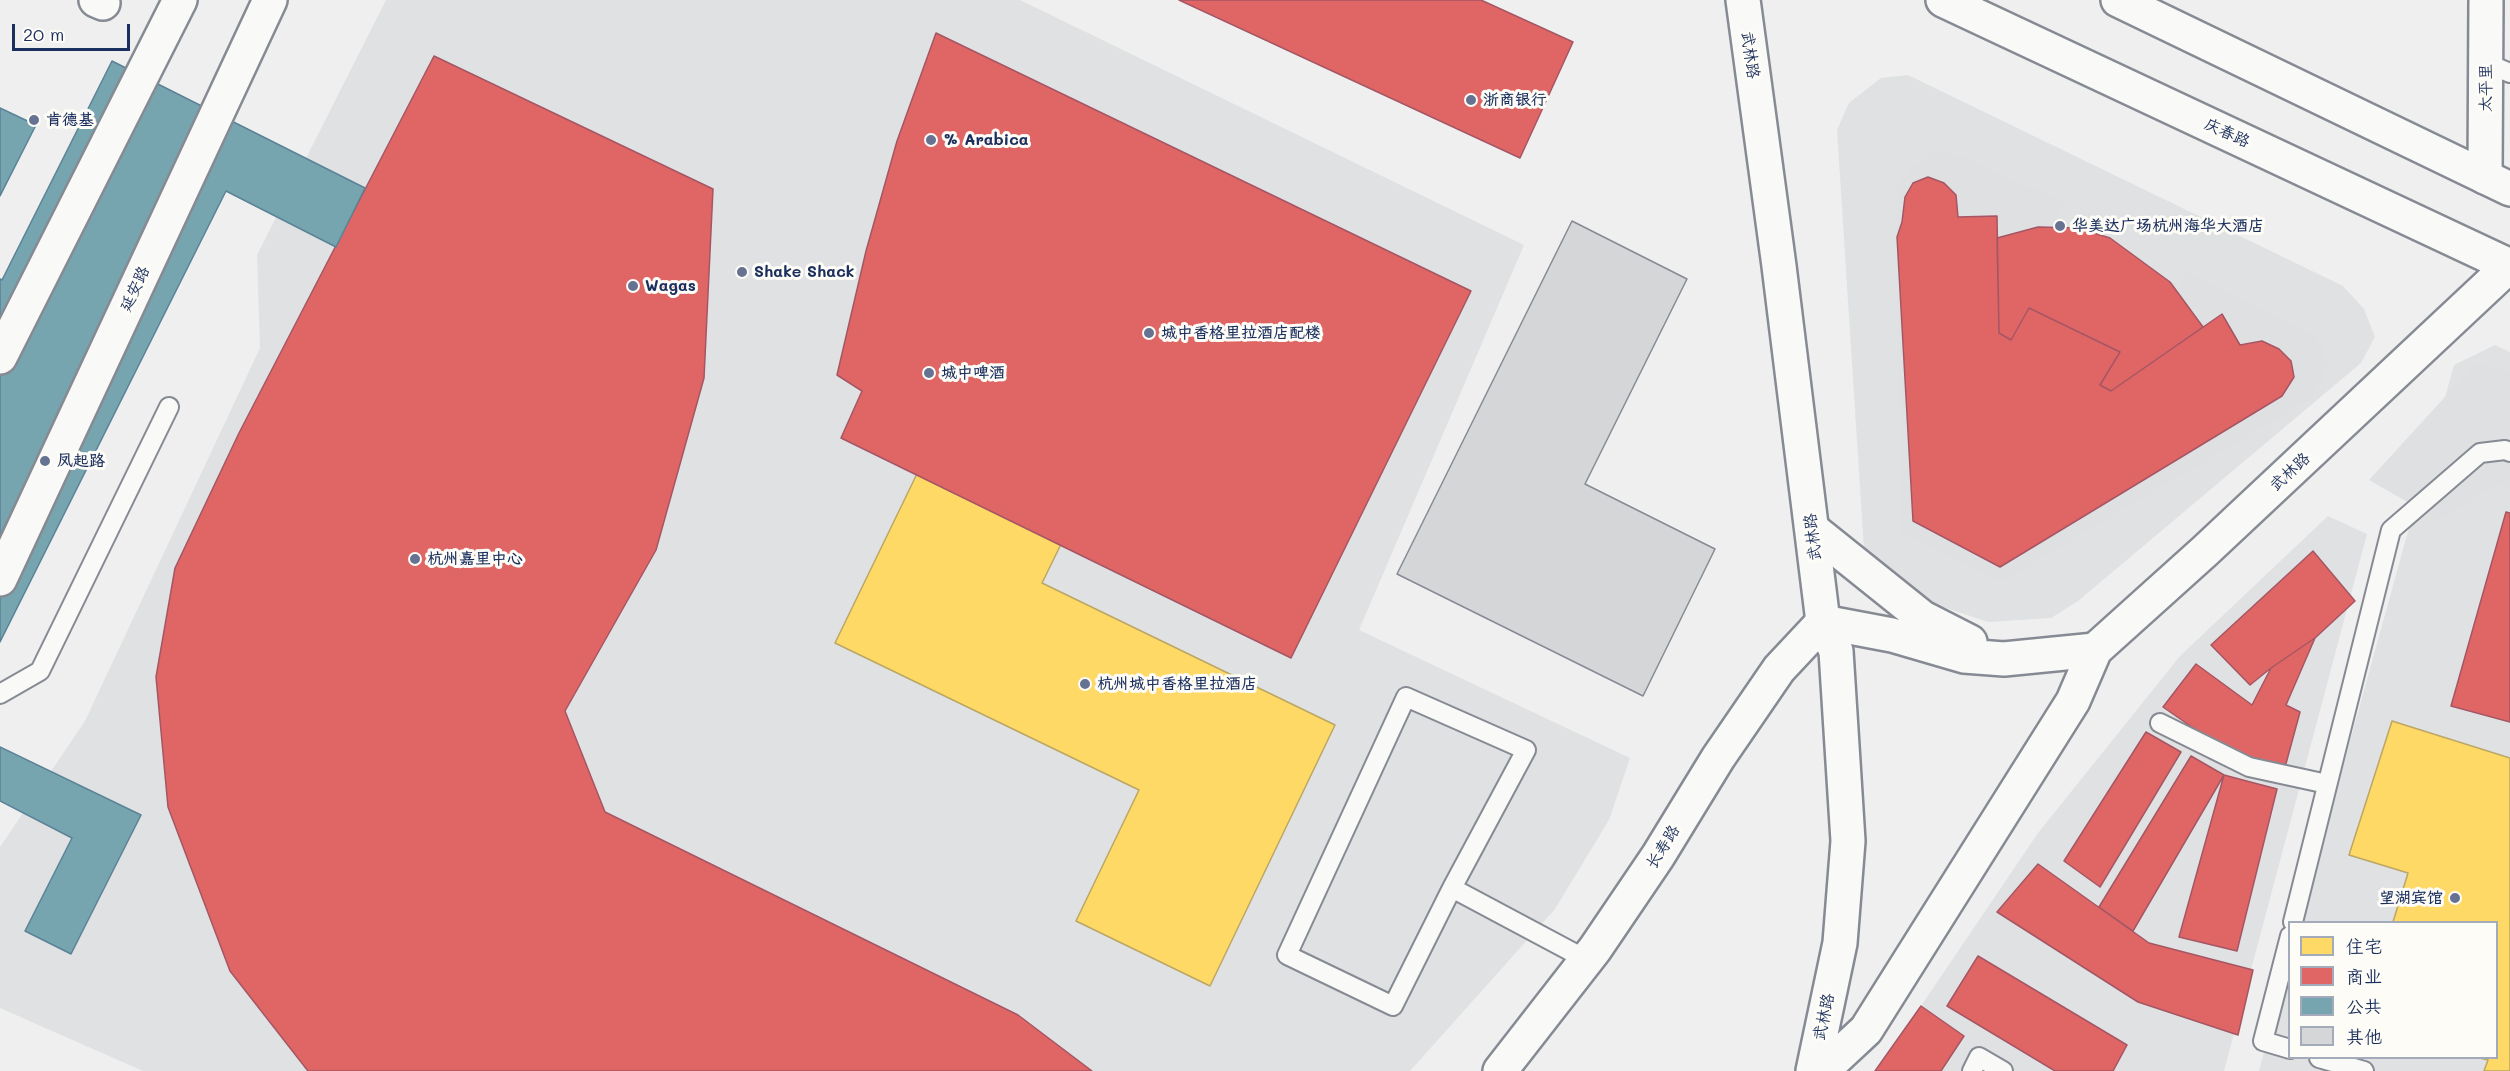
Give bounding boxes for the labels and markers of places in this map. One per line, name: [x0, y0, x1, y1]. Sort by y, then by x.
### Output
place label: 浙商银行: [1483, 90, 1547, 110]
marker: 浙商银行: [1464, 93, 1478, 107]
place label: 肯德基: [46, 110, 94, 130]
marker: 肯德基: [27, 113, 41, 127]
place label: % Arabica: [943, 130, 1029, 150]
marker: % Arabica: [924, 133, 938, 147]
place label: 华美达广场杭州海华大酒店: [2072, 216, 2264, 236]
marker: 华美达广场杭州海华大酒店: [2053, 219, 2067, 233]
place label: Shake Shack: [754, 262, 854, 282]
marker: Shake Shack: [735, 265, 749, 279]
place label: Wagas: [645, 276, 696, 296]
marker: Wagas: [626, 279, 640, 293]
place label: 城中香格里拉酒店配楼: [1161, 323, 1321, 343]
marker: 城中香格里拉酒店配楼: [1142, 326, 1156, 340]
place label: 城中啤酒: [941, 363, 1005, 383]
marker: 城中啤酒: [922, 366, 936, 380]
place label: 凤起路: [57, 451, 105, 471]
marker: 凤起路: [38, 454, 52, 468]
place label: 杭州嘉里中心: [427, 549, 523, 569]
marker: 杭州嘉里中心: [408, 552, 422, 566]
place label: 杭州城中香格里拉酒店: [1097, 674, 1257, 694]
marker: 杭州城中香格里拉酒店: [1078, 677, 1092, 691]
place label: 望湖宾馆: [2379, 888, 2443, 908]
marker: 望湖宾馆: [2448, 891, 2462, 905]

